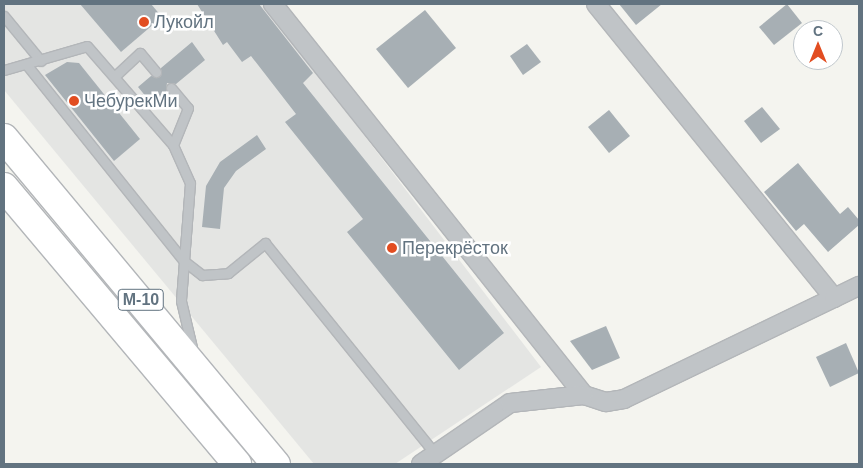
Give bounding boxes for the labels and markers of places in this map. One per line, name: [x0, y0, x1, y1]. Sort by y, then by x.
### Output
place label: Лукойл: [154, 11, 214, 33]
marker: Лукойл: [138, 16, 150, 28]
place label: ЧебурекМи: [84, 90, 177, 112]
marker: ЧебурекМи: [68, 95, 80, 107]
place label: Перекрёсток: [402, 237, 508, 259]
marker: Перекрёсток: [386, 242, 398, 254]

